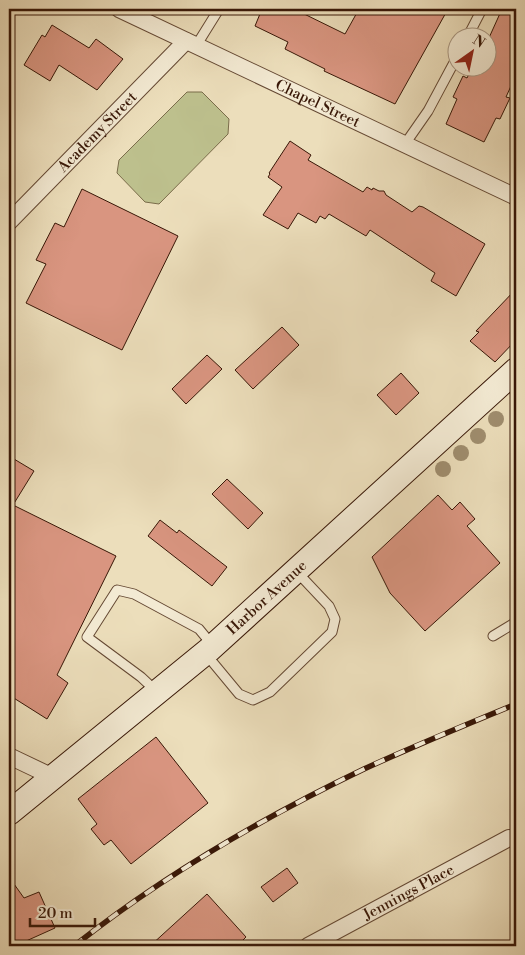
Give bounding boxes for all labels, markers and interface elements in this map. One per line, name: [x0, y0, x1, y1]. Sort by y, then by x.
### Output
north arrow: [448, 28, 498, 78]
text: N: [469, 31, 488, 53]
street label: Chapel Street: [272, 75, 364, 132]
street label: Academy Street: [53, 87, 141, 177]
street label: Harbor Avenue: [222, 556, 311, 639]
street label: Jennings Place: [359, 860, 457, 925]
scale bar: [30, 895, 95, 927]
text: 20 m: [38, 904, 73, 923]

